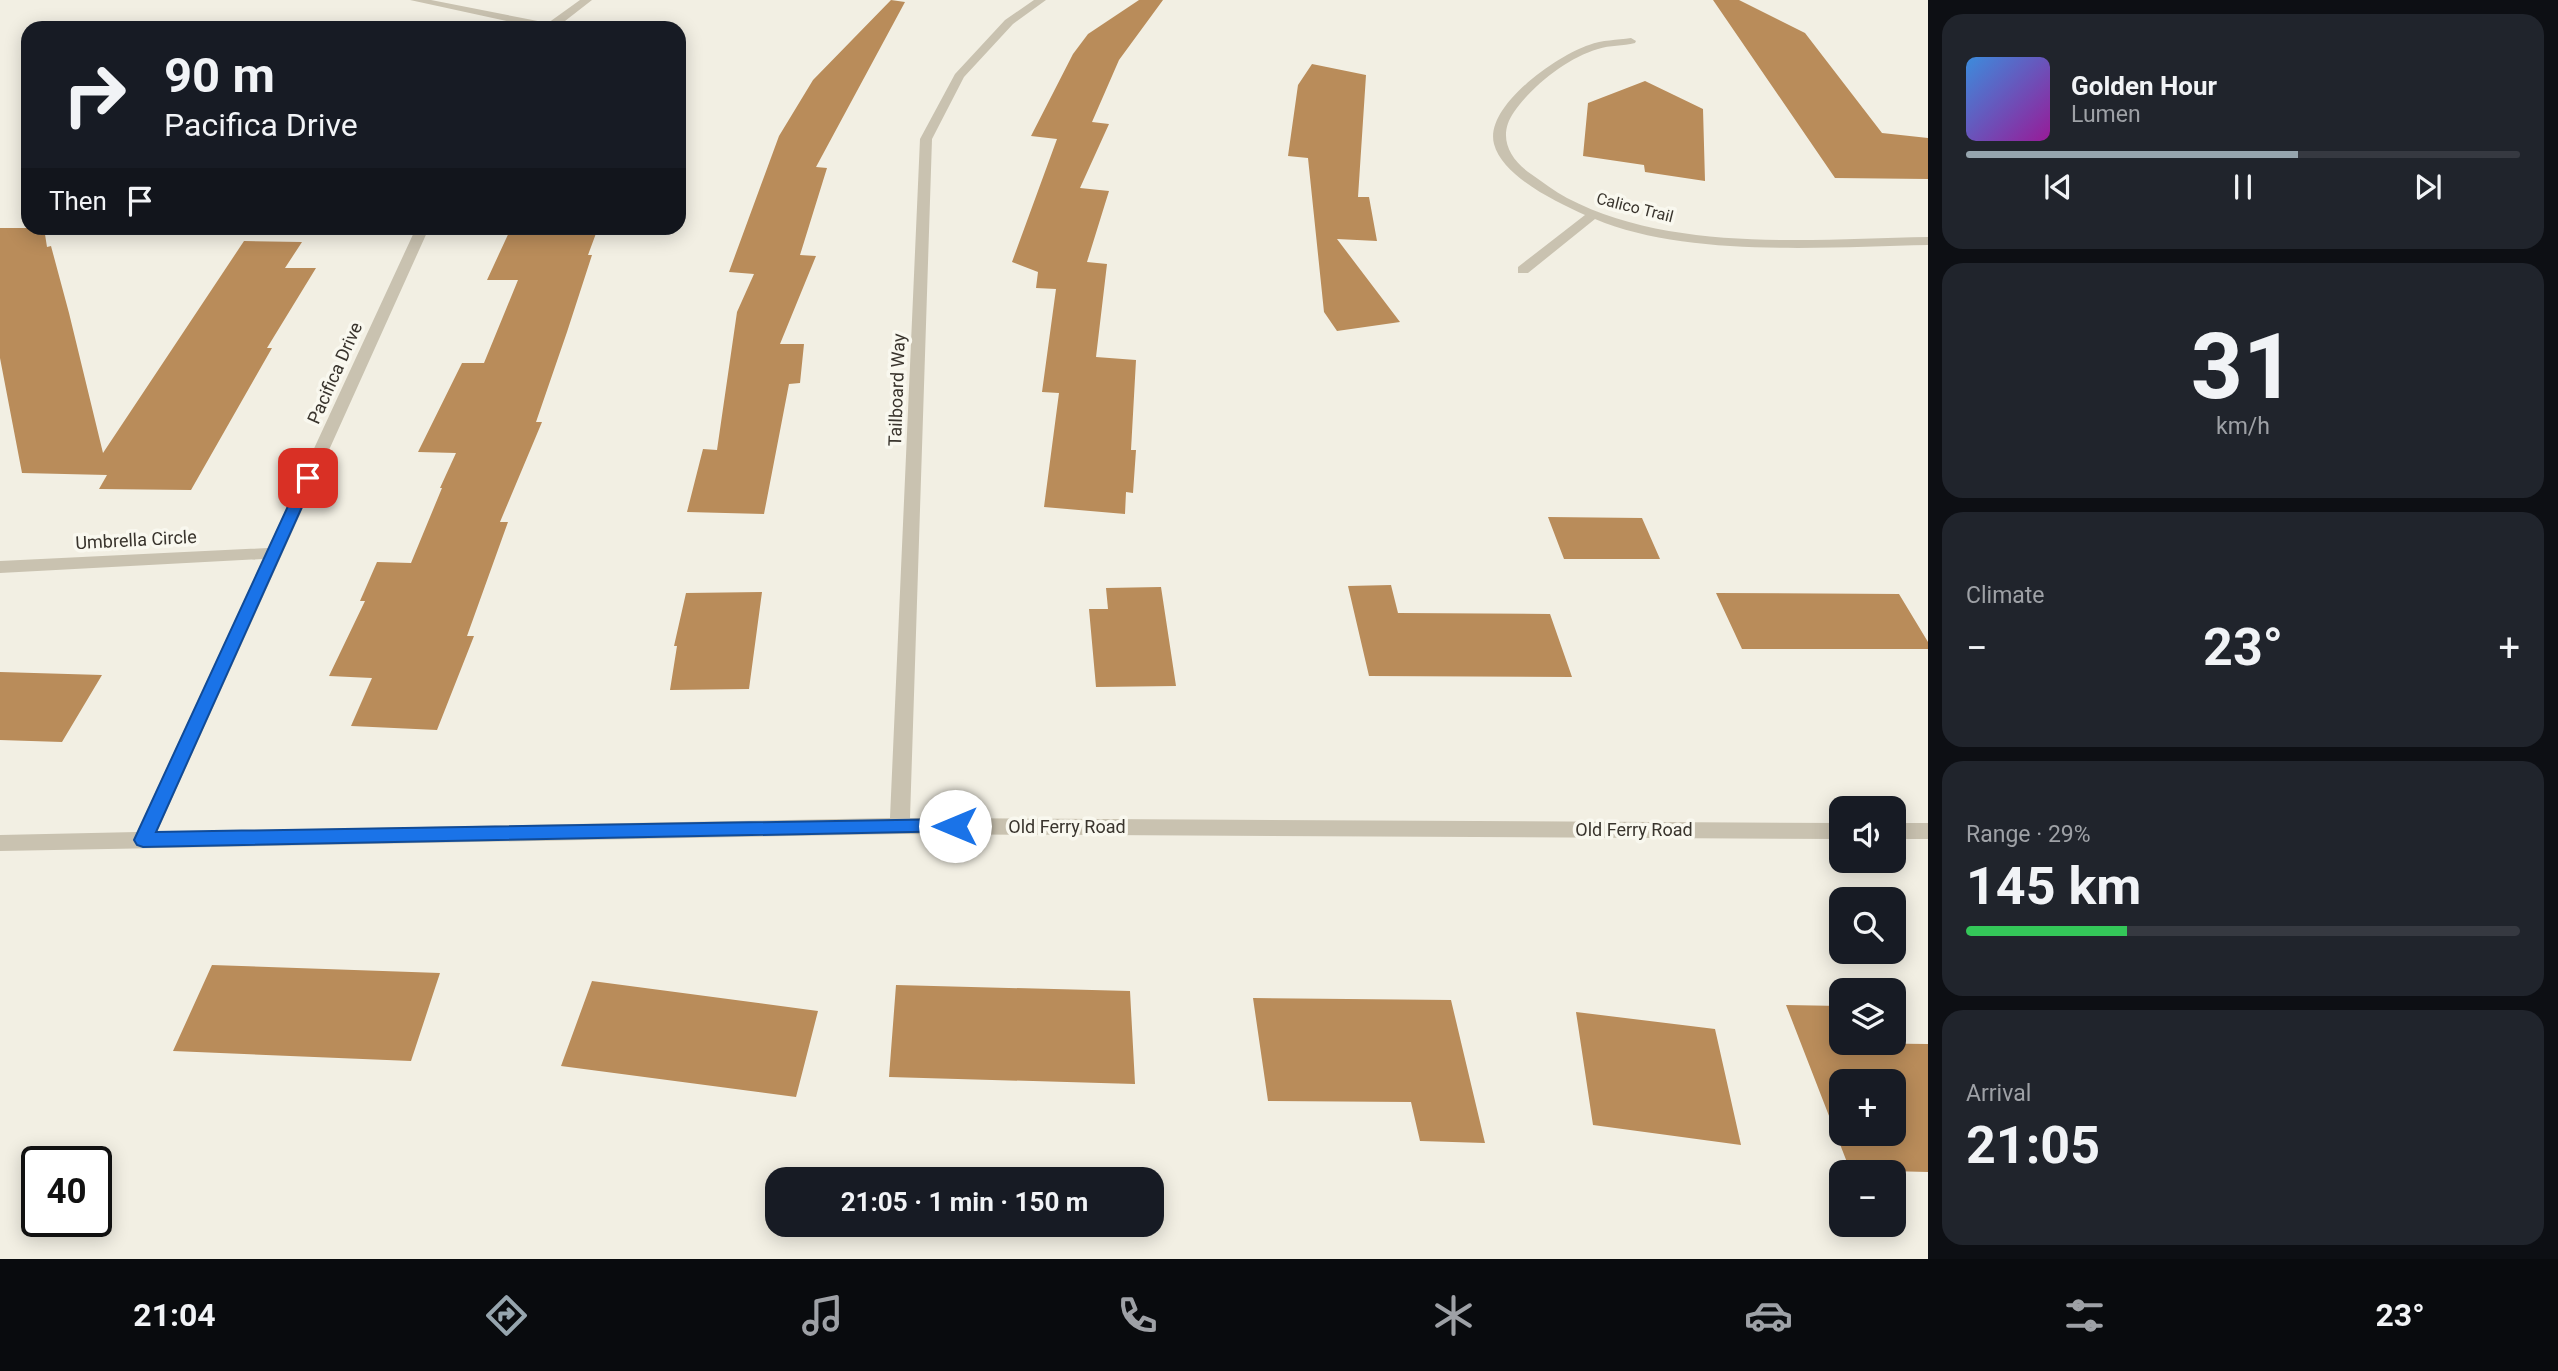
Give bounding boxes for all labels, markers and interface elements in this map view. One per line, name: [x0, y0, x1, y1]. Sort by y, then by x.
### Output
text: 90 m: [164, 47, 275, 104]
icon: right: [49, 49, 140, 140]
text: Golden Hour: [2071, 71, 2217, 101]
text: Lumen: [2071, 101, 2141, 128]
text: Pacifica Drive: [164, 106, 358, 144]
icon: previous: [2039, 168, 2077, 206]
icon: pause: [2224, 168, 2262, 206]
icon: next: [2409, 168, 2447, 206]
icon: arrive: [121, 182, 159, 220]
text: Then: [49, 186, 107, 216]
street label: Calico Trail: [1594, 189, 1675, 226]
text: 31: [2191, 314, 2295, 420]
street label: Pacifica Drive: [303, 319, 366, 427]
street label: Tailboard Way: [884, 333, 909, 447]
text: km/h: [2216, 413, 2270, 440]
pin: [278, 448, 338, 508]
icon: arrive: [289, 459, 327, 497]
street label: Umbrella Circle: [75, 526, 197, 553]
text: Climate: [1966, 582, 2045, 609]
text: 23°: [2203, 617, 2283, 678]
text: −: [1966, 626, 1988, 670]
text: +: [2498, 626, 2520, 670]
position arrow: [918, 789, 992, 863]
map controls: [1829, 796, 1906, 1237]
button: sound: [1829, 796, 1906, 873]
street label: Old Ferry Road: [1008, 816, 1126, 837]
street label: Old Ferry Road: [1575, 819, 1693, 840]
text: Range · 29%: [1966, 821, 2091, 848]
text: 145 km: [1966, 856, 2141, 917]
button: search: [1829, 887, 1906, 964]
button: layers: [1829, 978, 1906, 1055]
button: +: [1829, 1069, 1906, 1146]
text: Arrival: [1966, 1080, 2031, 1107]
text: 21:05: [1966, 1115, 2100, 1176]
speed limit sign: 40: [21, 1146, 112, 1237]
button: −: [1829, 1160, 1906, 1237]
text: 21:05 · 1 min · 150 m: [841, 1187, 1088, 1217]
icon: directions: [482, 1291, 531, 1340]
icon: music: [798, 1291, 847, 1340]
icon: phone: [1113, 1291, 1162, 1340]
icon: climate: [1429, 1291, 1478, 1340]
icon: car: [1744, 1291, 1793, 1340]
icon: filters: [2060, 1291, 2109, 1340]
text: 21:04: [133, 1296, 216, 1334]
text: 23°: [2375, 1296, 2425, 1334]

